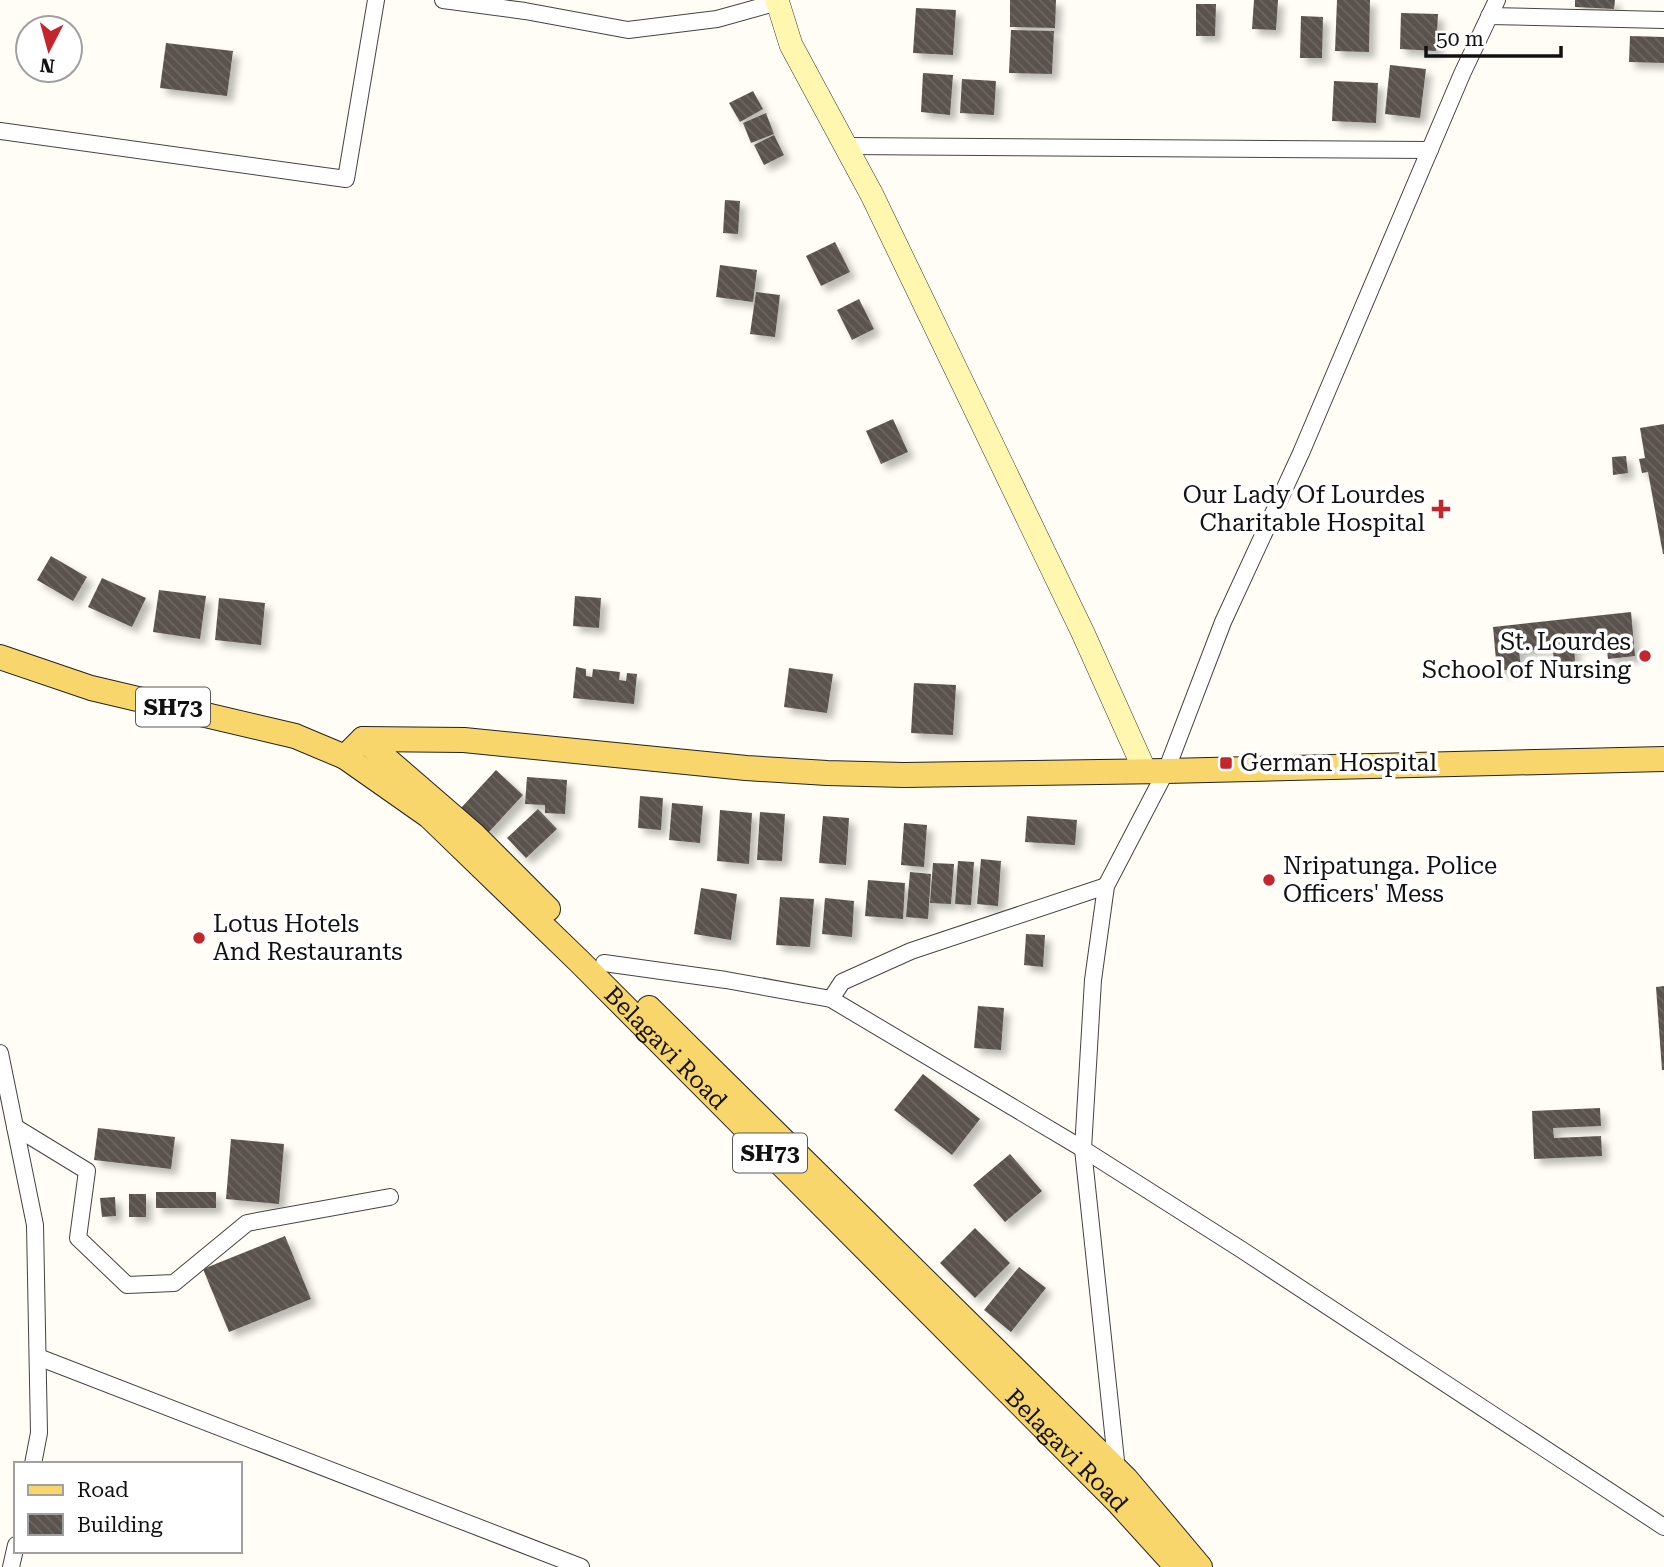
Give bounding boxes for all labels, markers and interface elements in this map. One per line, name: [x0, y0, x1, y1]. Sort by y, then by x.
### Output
north arrow: [14, 14, 84, 84]
scale bar: [1426, 14, 1561, 58]
text: 50 m: [1436, 27, 1484, 51]
text: N: [38, 53, 56, 78]
place label: Our Lady Of Lourdes Charitable Hospital: [1183, 481, 1425, 537]
marker: Our Lady Of Lourdes Charitable Hospital: [1431, 499, 1451, 519]
place label: St. Lourdes School of Nursing: [1422, 628, 1631, 684]
marker: St. Lourdes School of Nursing: [1637, 648, 1653, 664]
road number: SH73: [136, 688, 210, 726]
place label: German Hospital: [1240, 749, 1437, 777]
marker: German Hospital: [1218, 755, 1234, 771]
place label: Nripatunga. Police Officers' Mess: [1283, 852, 1497, 908]
marker: Nripatunga. Police Officers' Mess: [1261, 872, 1277, 888]
place label: Lotus Hotels And Restaurants: [213, 910, 403, 966]
marker: Lotus Hotels And Restaurants: [191, 930, 207, 946]
street label: Belagavi Road: [599, 981, 733, 1115]
road number: SH73: [733, 1134, 807, 1172]
street label: Belagavi Road: [999, 1383, 1134, 1517]
legend: [14, 1462, 242, 1553]
text: Road: [77, 1478, 129, 1502]
text: Building: [77, 1513, 163, 1537]

